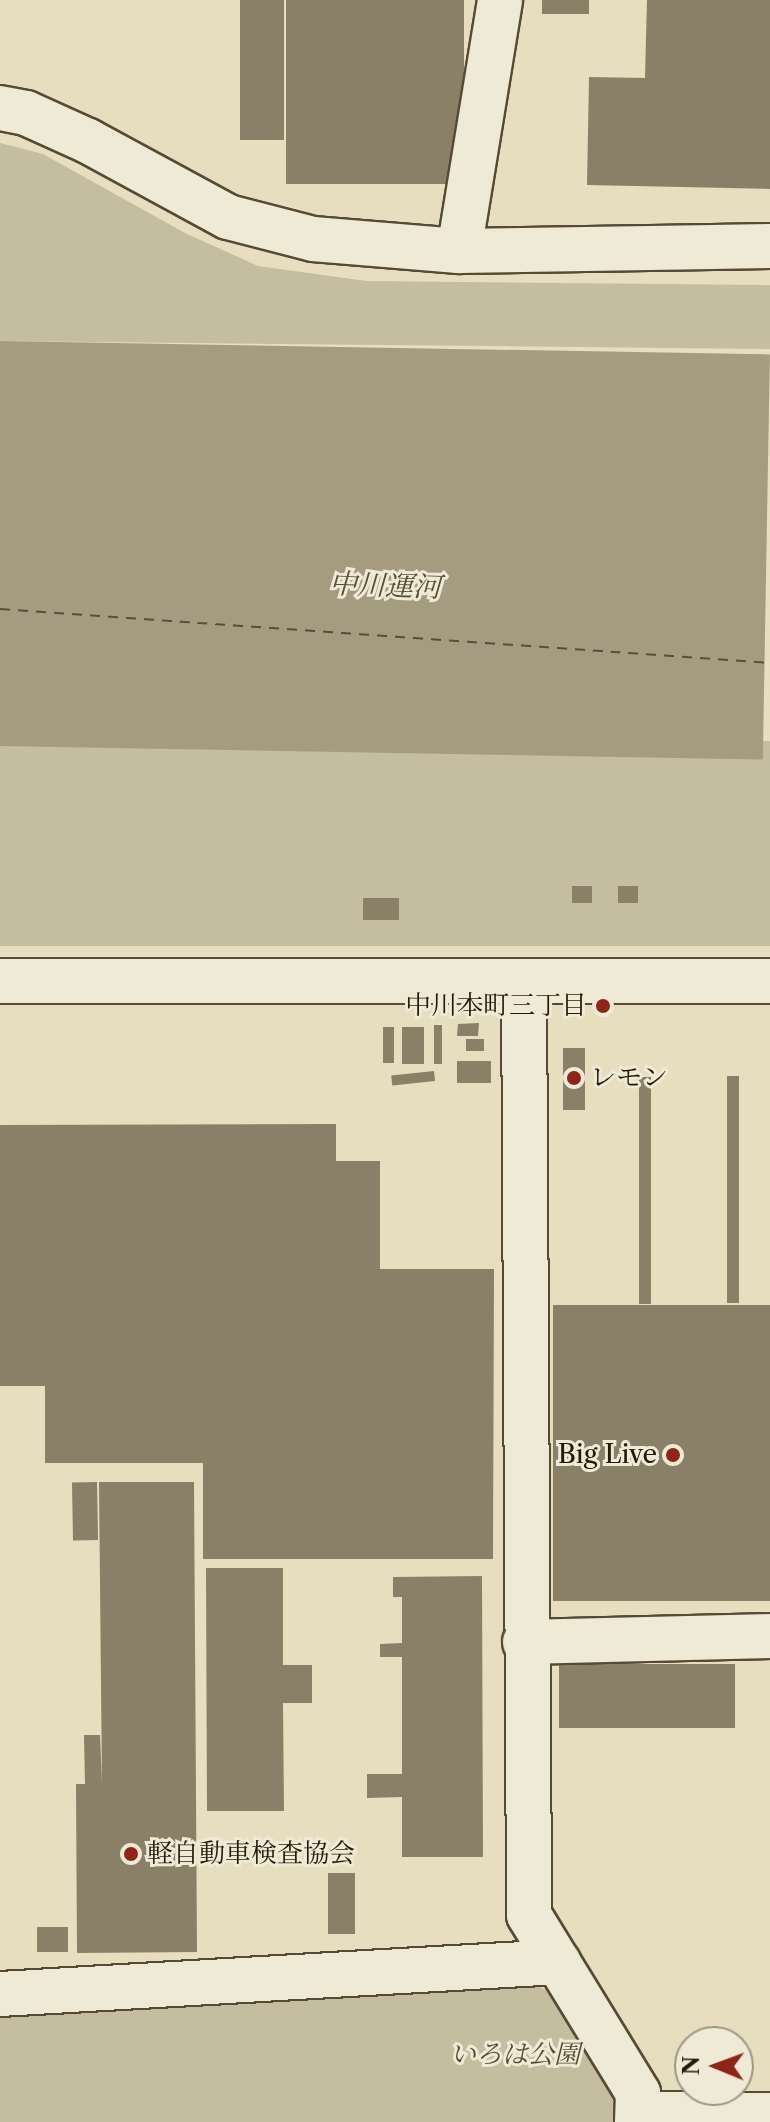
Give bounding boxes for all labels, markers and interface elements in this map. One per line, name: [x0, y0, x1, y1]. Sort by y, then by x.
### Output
water label: 中川運河: [328, 566, 442, 604]
place label: 中川本町三丁目: [405, 990, 587, 1022]
marker: 中川本町三丁目: [594, 997, 612, 1015]
place label: レモン: [590, 1062, 668, 1094]
marker: レモン: [565, 1069, 583, 1087]
place label: Big Live: [558, 1439, 657, 1471]
marker: Big Live: [664, 1446, 682, 1464]
place label: 軽自動車検査協会: [147, 1838, 355, 1870]
marker: 軽自動車検査協会: [122, 1845, 140, 1863]
north arrow: [674, 2026, 754, 2106]
park label: いろは公園: [450, 2039, 580, 2071]
text: N: [678, 2056, 705, 2075]

